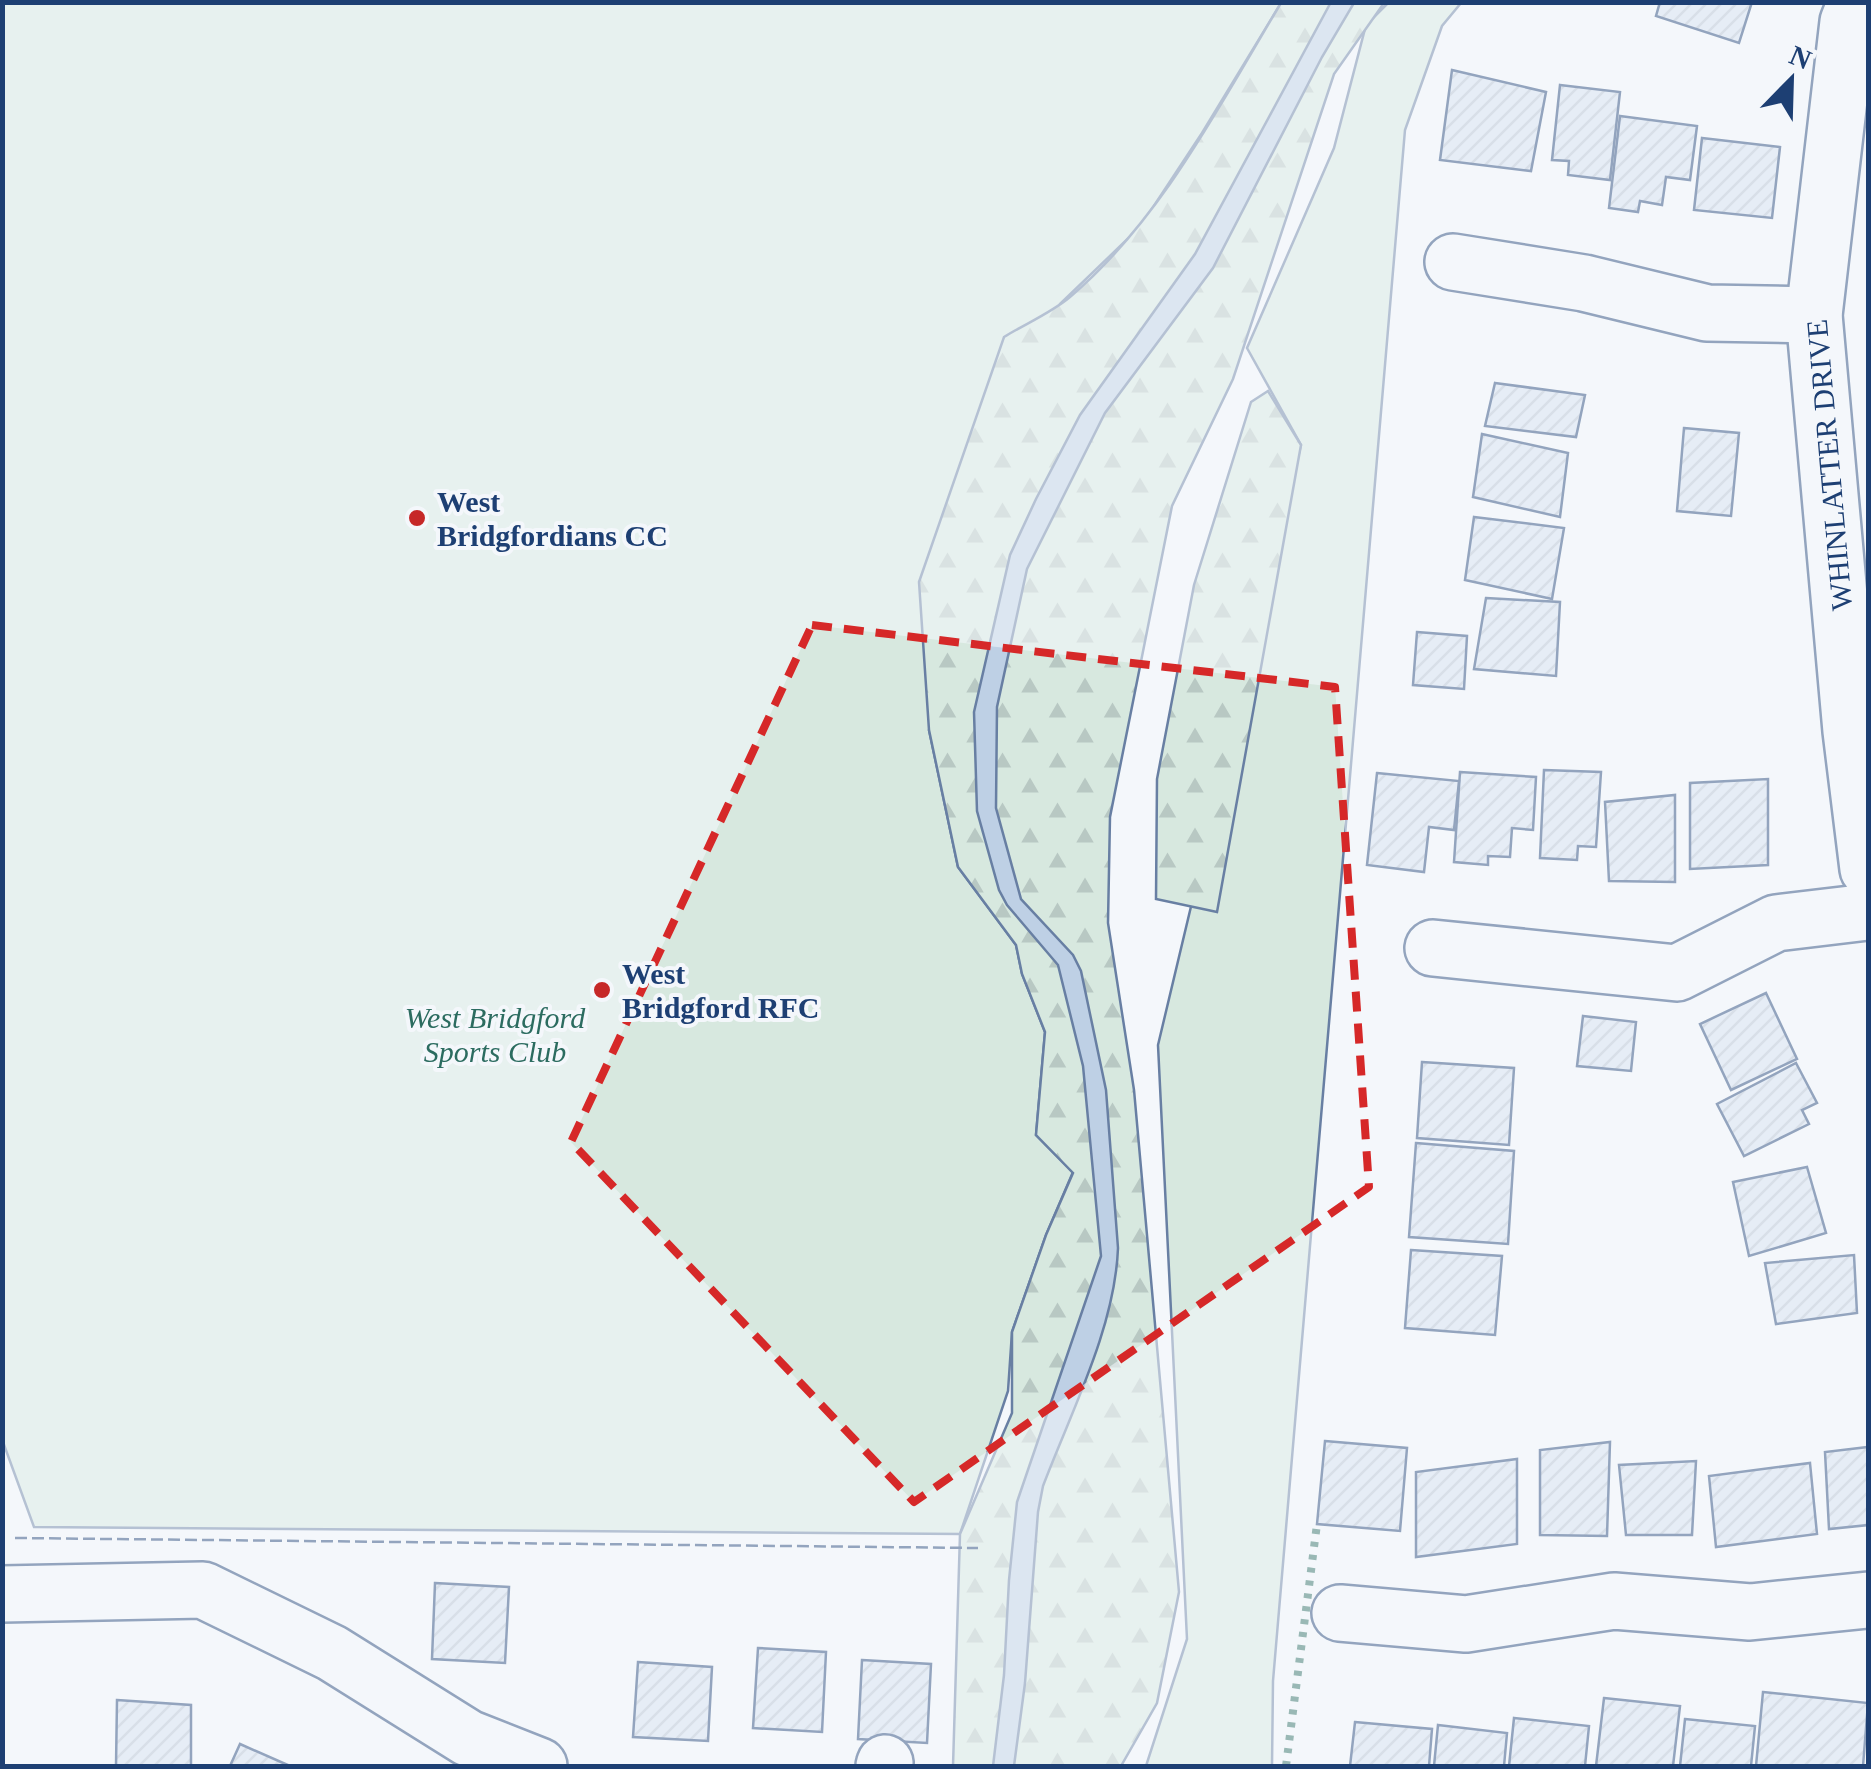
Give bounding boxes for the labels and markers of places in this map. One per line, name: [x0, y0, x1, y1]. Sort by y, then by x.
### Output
place label: West Bridgfordians CC: [437, 485, 668, 552]
marker: West Bridgfordians CC: [406, 507, 428, 529]
place label: West Bridgford RFC: [622, 957, 820, 1024]
marker: West Bridgford RFC: [591, 979, 613, 1001]

